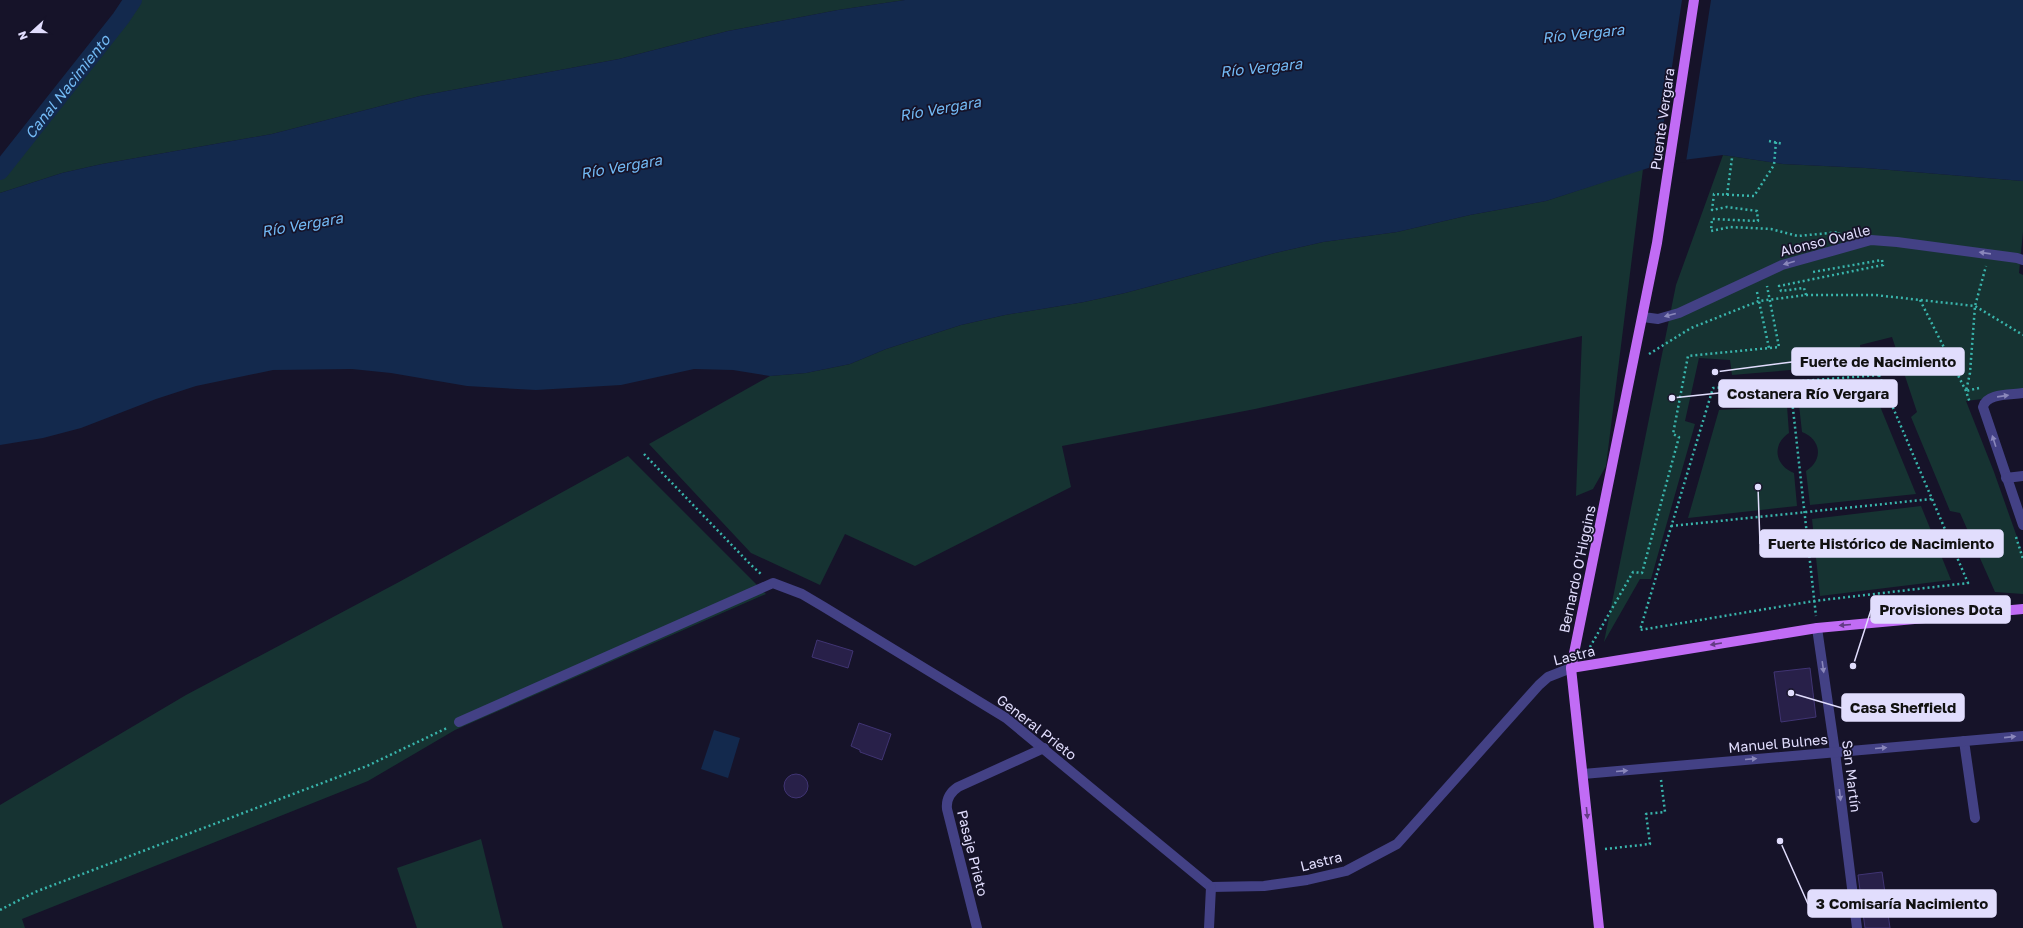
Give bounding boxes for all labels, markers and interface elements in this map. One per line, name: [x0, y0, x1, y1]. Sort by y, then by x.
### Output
north arrow: [12, 12, 52, 52]
water label: Río Vergara: [1541, 20, 1626, 47]
water label: Canal Nacimiento: [20, 29, 112, 141]
water label: Río Vergara: [1219, 54, 1304, 81]
street label: Puente Vergara: [1646, 67, 1678, 171]
water label: Río Vergara: [898, 92, 983, 125]
water label: Río Vergara: [579, 150, 664, 183]
water label: Río Vergara: [260, 208, 345, 241]
street label: Alonso Ovalle: [1778, 221, 1872, 259]
one-way arrow: [1979, 250, 1991, 256]
one-way arrow: [1782, 260, 1794, 266]
one-way arrow: [1664, 313, 1676, 319]
callout: Fuerte de Nacimiento: [1792, 348, 1964, 375]
text: Fuerte de Nacimiento: [1800, 352, 1956, 370]
callout: Costanera Río Vergara: [1719, 380, 1897, 407]
text: Costanera Río Vergara: [1727, 384, 1890, 402]
one-way arrow: [1997, 393, 2009, 399]
one-way arrow: [1991, 435, 1997, 447]
street label: Bernardo O'Higgins: [1555, 504, 1599, 634]
callout: Fuerte Histórico de Nacimiento: [1760, 530, 2003, 557]
text: Fuerte Histórico de Nacimiento: [1768, 534, 1994, 552]
callout: Provisiones Dota: [1871, 596, 2010, 623]
text: Provisiones Dota: [1879, 600, 2003, 618]
one-way arrow: [1839, 622, 1851, 629]
one-way arrow: [1710, 641, 1722, 647]
street label: Lastra: [1551, 642, 1597, 668]
one-way arrow: [1820, 660, 1826, 673]
street label: General Prieto: [994, 691, 1080, 763]
callout: Casa Sheffield: [1842, 694, 1964, 721]
text: Casa Sheffield: [1850, 698, 1956, 716]
street label: Manuel Bulnes: [1728, 730, 1828, 756]
one-way arrow: [2004, 734, 2016, 740]
street label: San Martín: [1839, 739, 1865, 813]
one-way arrow: [1875, 745, 1887, 752]
one-way arrow: [1745, 756, 1757, 763]
one-way arrow: [1616, 767, 1628, 774]
one-way arrow: [1837, 789, 1843, 801]
one-way arrow: [1583, 807, 1590, 819]
street label: Pasaje Prieto: [954, 808, 992, 898]
street label: Lastra: [1298, 848, 1344, 874]
callout: 3 Comisaría Nacimiento: [1808, 890, 1996, 917]
text: 3 Comisaría Nacimiento: [1816, 894, 1988, 912]

